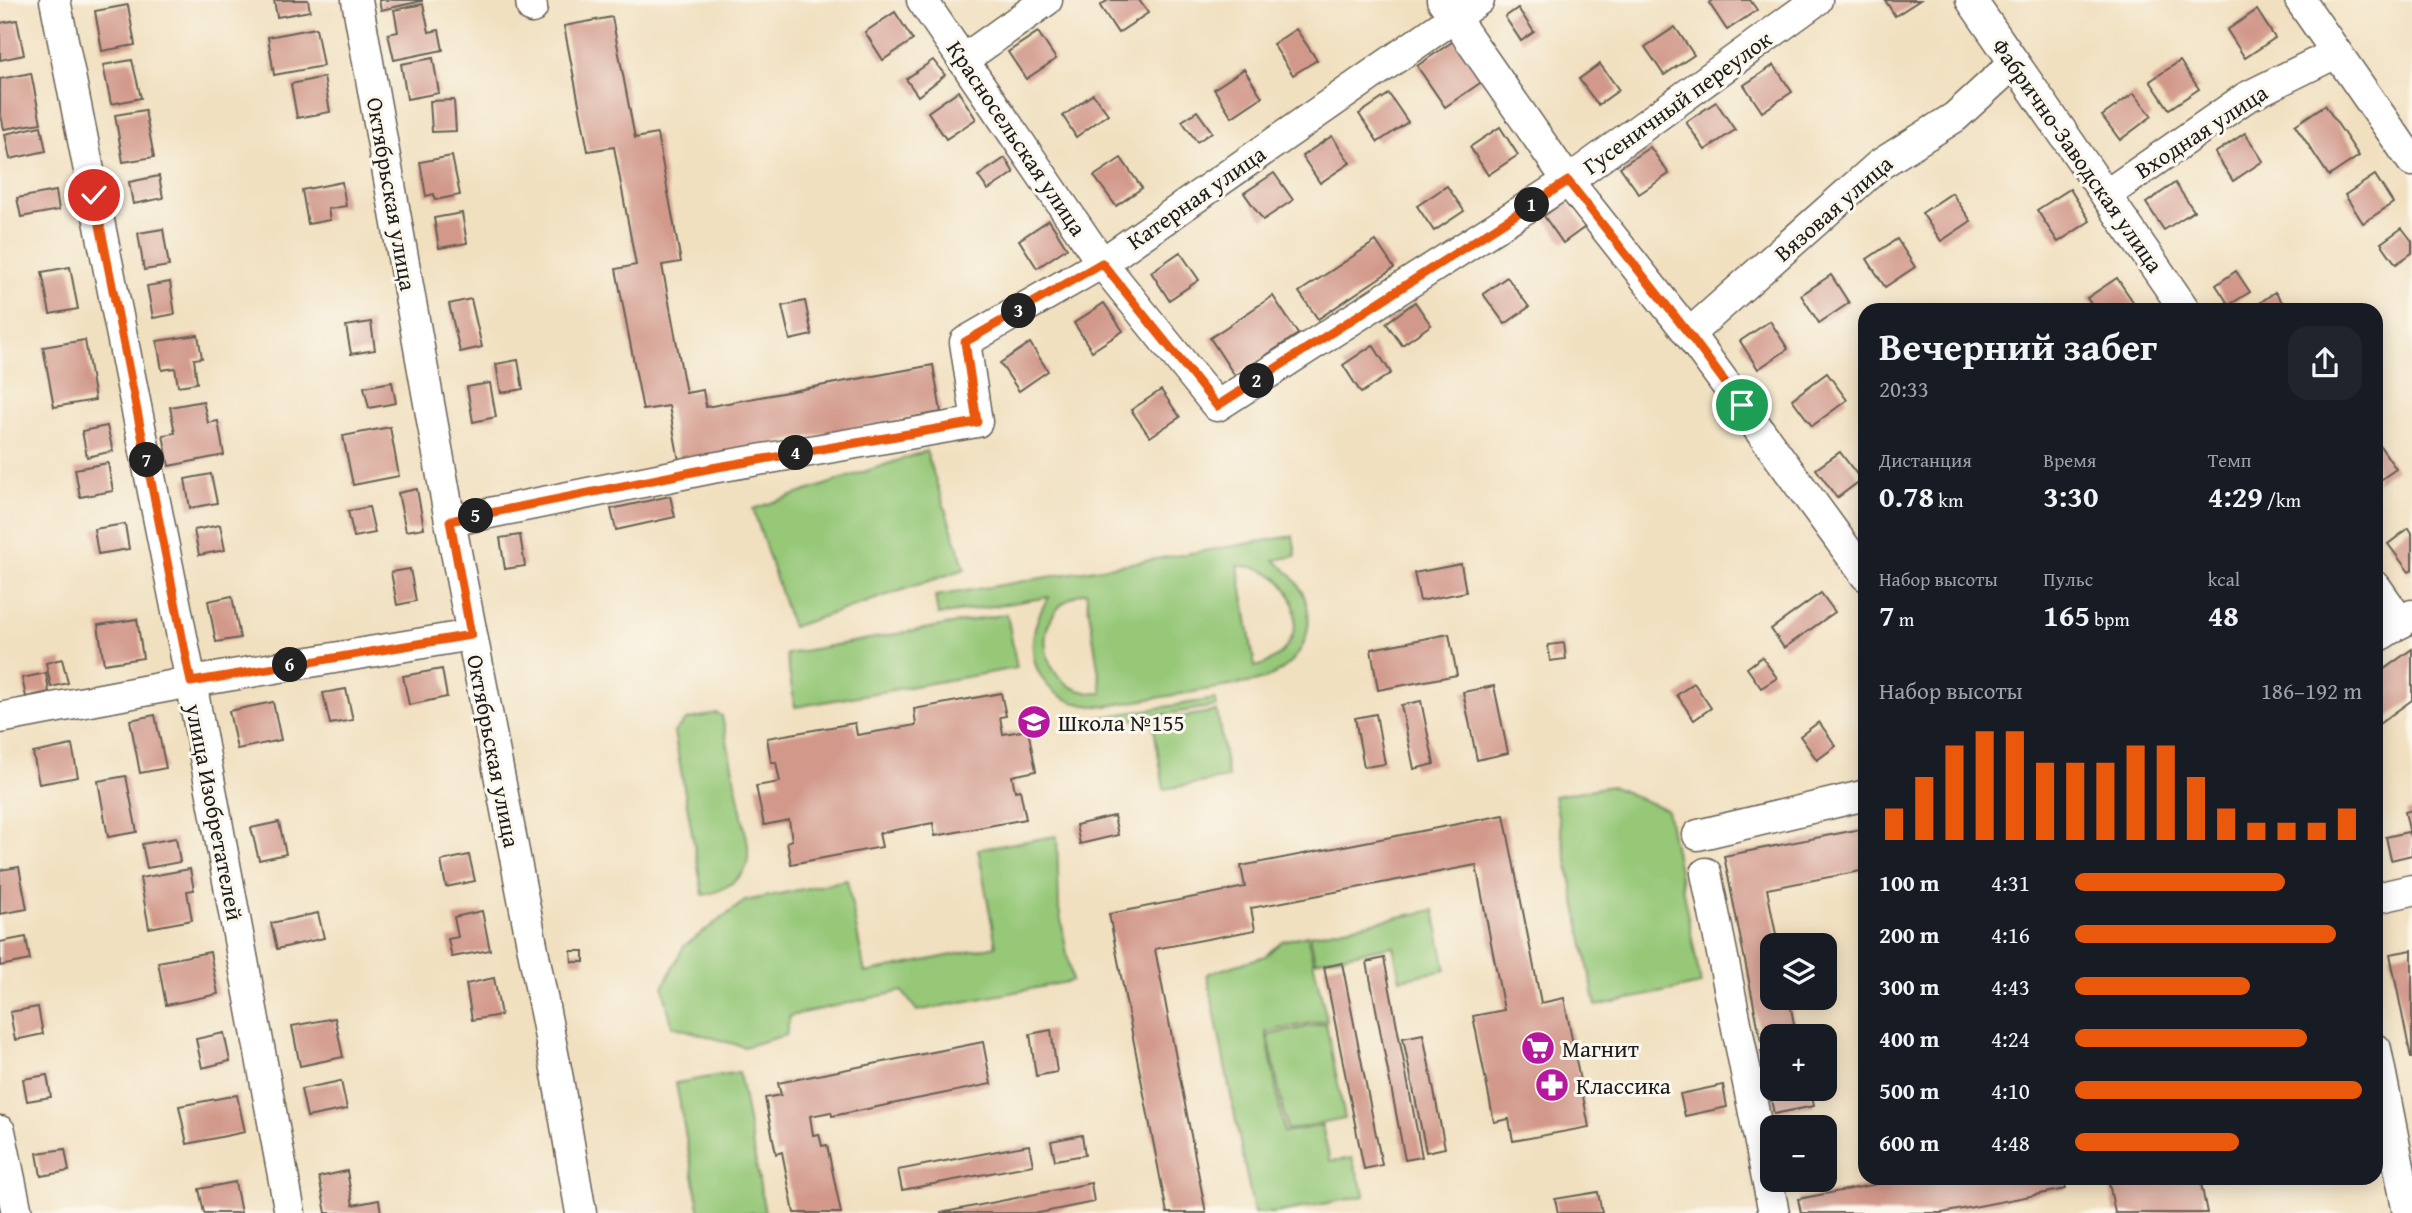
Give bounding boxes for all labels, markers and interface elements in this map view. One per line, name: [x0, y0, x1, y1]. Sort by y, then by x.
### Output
street label: Гусеничный переулок: [1576, 22, 1778, 182]
street label: Фабрично-Заводская улица: [1984, 31, 2172, 279]
street label: Красносельская улица: [939, 34, 1095, 242]
street label: Входная улица: [2128, 76, 2274, 186]
street label: Октябрьская улица: [359, 95, 425, 293]
street label: Катерная улица: [1120, 137, 1272, 257]
street label: Вязовая улица: [1767, 147, 1899, 269]
pin: [64, 165, 124, 225]
icon: check: [75, 176, 113, 214]
pin: 1: [1514, 188, 1550, 222]
text: 1: [1527, 190, 1536, 218]
pin: 3: [1002, 294, 1036, 328]
text: 3: [1014, 296, 1023, 324]
text: Вечерний забег: [1879, 318, 2157, 374]
button: share: [2288, 326, 2362, 400]
pin: 2: [1240, 364, 1274, 398]
text: 2: [1252, 366, 1261, 394]
text: 20:33: [1879, 372, 1929, 405]
pin: [1712, 375, 1772, 435]
icon: arrive: [1723, 386, 1761, 424]
pin: 4: [778, 435, 814, 470]
text: 4: [791, 438, 800, 466]
pin: 7: [130, 442, 164, 477]
text: 7: [142, 445, 151, 473]
text: Дистанция: [1879, 446, 1972, 474]
text: Время: [2043, 446, 2096, 474]
text: Темп: [2208, 446, 2252, 474]
text: 0.78: [1879, 474, 1934, 518]
text: 3:30: [2043, 474, 2098, 518]
text: 4:29: [2208, 474, 2263, 518]
text: km: [1934, 486, 1963, 514]
text: /km: [2263, 486, 2301, 514]
pin: 5: [458, 498, 494, 534]
text: 5: [471, 501, 480, 529]
text: Набор высоты: [1879, 565, 1998, 593]
text: Пульс: [2043, 565, 2093, 593]
text: kcal: [2208, 565, 2240, 593]
text: 7: [1879, 593, 1895, 637]
text: 165: [2043, 593, 2090, 637]
text: 48: [2208, 593, 2239, 637]
text: m: [1895, 605, 1914, 633]
text: bpm: [2090, 605, 2130, 633]
pin: 6: [272, 648, 308, 682]
text: 6: [285, 650, 294, 678]
street label: Октябрьская улица: [459, 652, 529, 850]
text: Набор высоты: [1879, 674, 2023, 707]
text: 186–192 m: [2261, 674, 2362, 707]
street label: улица Изобретателей: [178, 700, 252, 924]
school or university icon: Школа №155: [1015, 703, 1053, 741]
place label: Школа №155: [1058, 706, 1185, 739]
text: 100 m: [1879, 866, 1940, 899]
text: 4:31: [1991, 866, 2030, 899]
text: 200 m: [1879, 918, 1940, 951]
text: 4:16: [1991, 918, 2030, 951]
map controls: [1760, 933, 1837, 1192]
button: layers: [1760, 933, 1837, 1010]
text: 300 m: [1879, 970, 1940, 1003]
text: 4:43: [1991, 970, 2030, 1003]
text: 400 m: [1879, 1022, 1940, 1055]
text: 4:24: [1991, 1022, 2030, 1055]
button: +: [1760, 1024, 1837, 1101]
supermarket icon: Магнит: [1519, 1029, 1557, 1067]
place label: Магнит: [1562, 1032, 1639, 1065]
pharmacy icon: Классика: [1533, 1066, 1571, 1104]
place label: Классика: [1576, 1069, 1671, 1102]
text: 500 m: [1879, 1074, 1940, 1107]
text: 4:10: [1991, 1074, 2030, 1107]
button: −: [1760, 1115, 1837, 1192]
text: 600 m: [1879, 1126, 1940, 1159]
text: 4:48: [1991, 1126, 2030, 1159]

